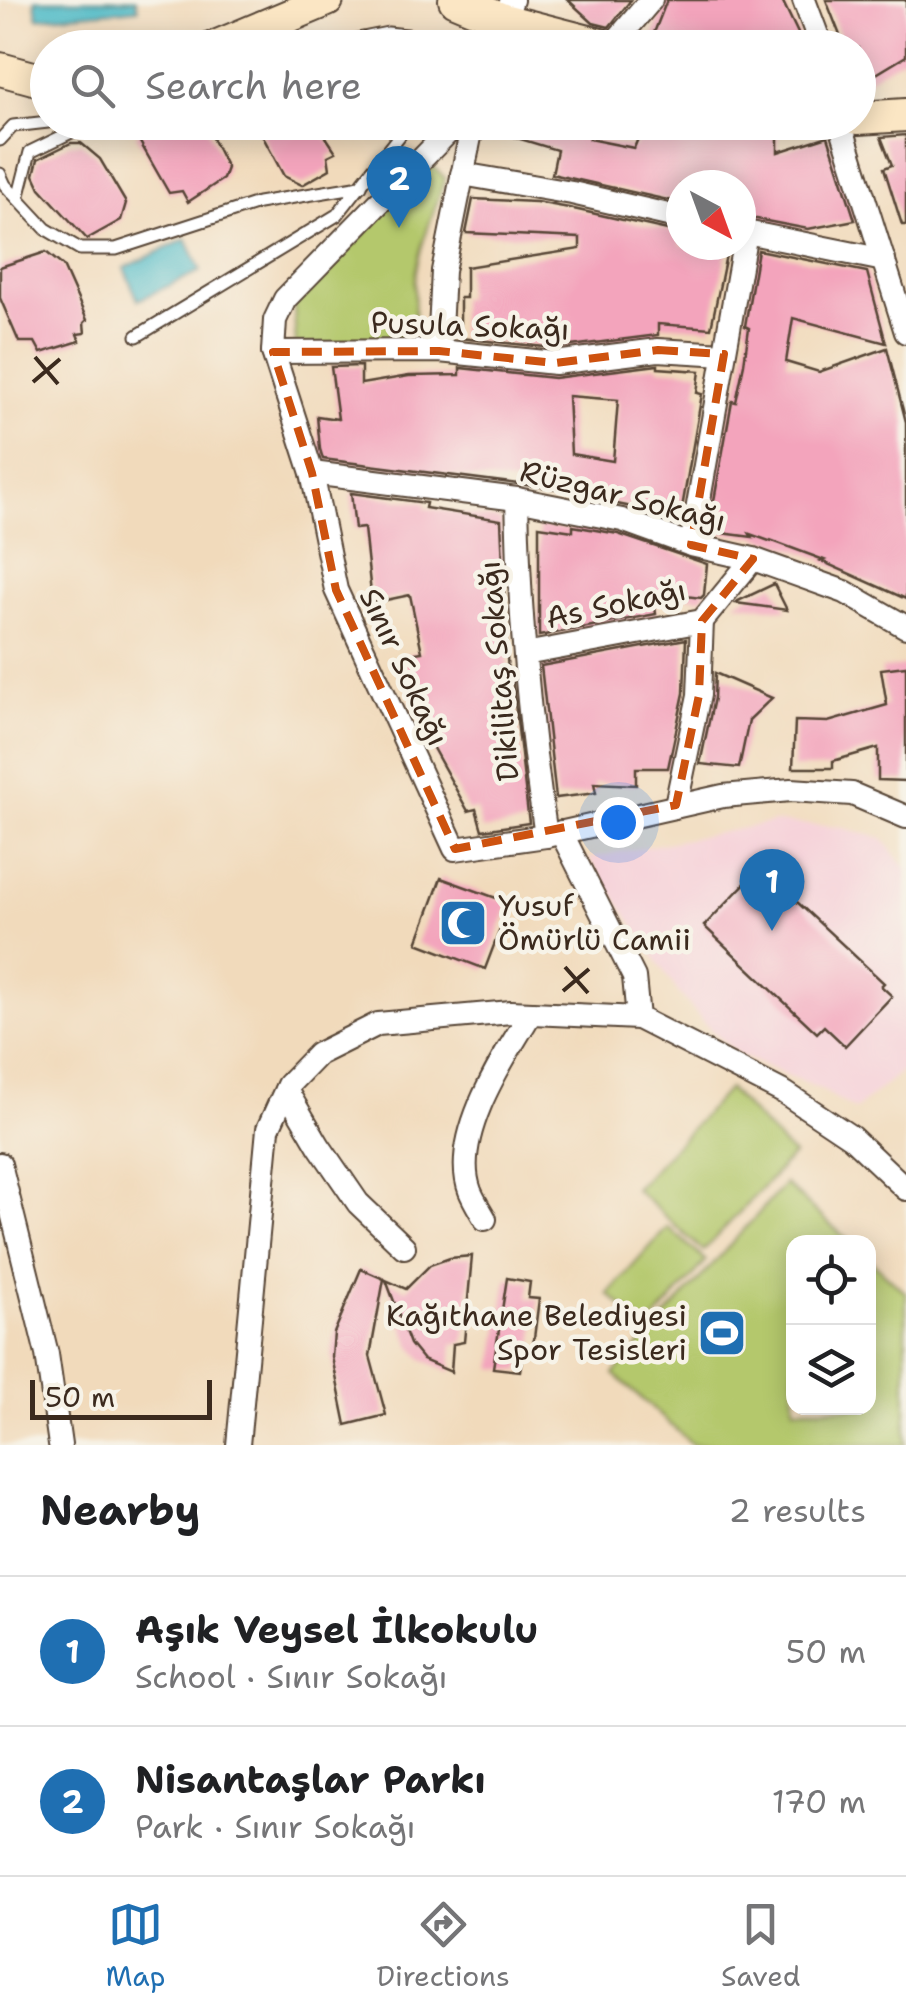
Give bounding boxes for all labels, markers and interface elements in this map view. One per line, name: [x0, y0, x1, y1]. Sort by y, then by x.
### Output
search box: [30, 30, 876, 140]
icon: search: [65, 58, 120, 113]
text: Search here: [145, 60, 362, 111]
pin: 2: [366, 146, 432, 228]
north arrow: [666, 170, 756, 260]
street label: Pusula Sokağı: [370, 302, 570, 349]
street label: Rüzgar Sokağı: [516, 450, 730, 541]
street label: Dikilitaş Sokağı: [468, 559, 529, 783]
street label: As Sokağı: [542, 569, 690, 638]
street label: Sınır Sokağı: [350, 581, 459, 752]
your location: [593, 797, 644, 848]
pin: 1: [740, 848, 804, 931]
place label: Yusuf Ömürlü Camii: [498, 885, 691, 960]
mosque icon: Yusuf Ömürlü Camii: [437, 897, 489, 949]
map controls: [786, 1235, 876, 1415]
button: locate: [786, 1235, 876, 1325]
place label: Kağıthane Belediyesi Spor Tesisleri: [386, 1295, 687, 1370]
sports icon: Kağıthane Belediyesi Spor Tesisleri: [696, 1307, 748, 1359]
button: layers: [786, 1325, 876, 1415]
scale bar: [30, 1375, 212, 1420]
text: 50 m: [45, 1378, 115, 1416]
text: Nearby: [40, 1482, 200, 1538]
text: 2 results: [729, 1489, 866, 1532]
text: Aşık Veysel İlkokulu: [135, 1604, 538, 1655]
text: 1: [65, 1630, 80, 1673]
text: 50 m: [786, 1630, 866, 1673]
text: School · Sınır Sokağı: [135, 1655, 448, 1698]
text: Nisantaşlar Parkı: [135, 1754, 486, 1805]
text: 2: [61, 1780, 84, 1823]
text: 170 m: [772, 1780, 866, 1823]
text: Park · Sınır Sokağı: [135, 1805, 416, 1848]
tab: Map: [106, 1897, 165, 1995]
tab: Directions: [376, 1897, 510, 1995]
tab: Saved: [721, 1897, 800, 1995]

